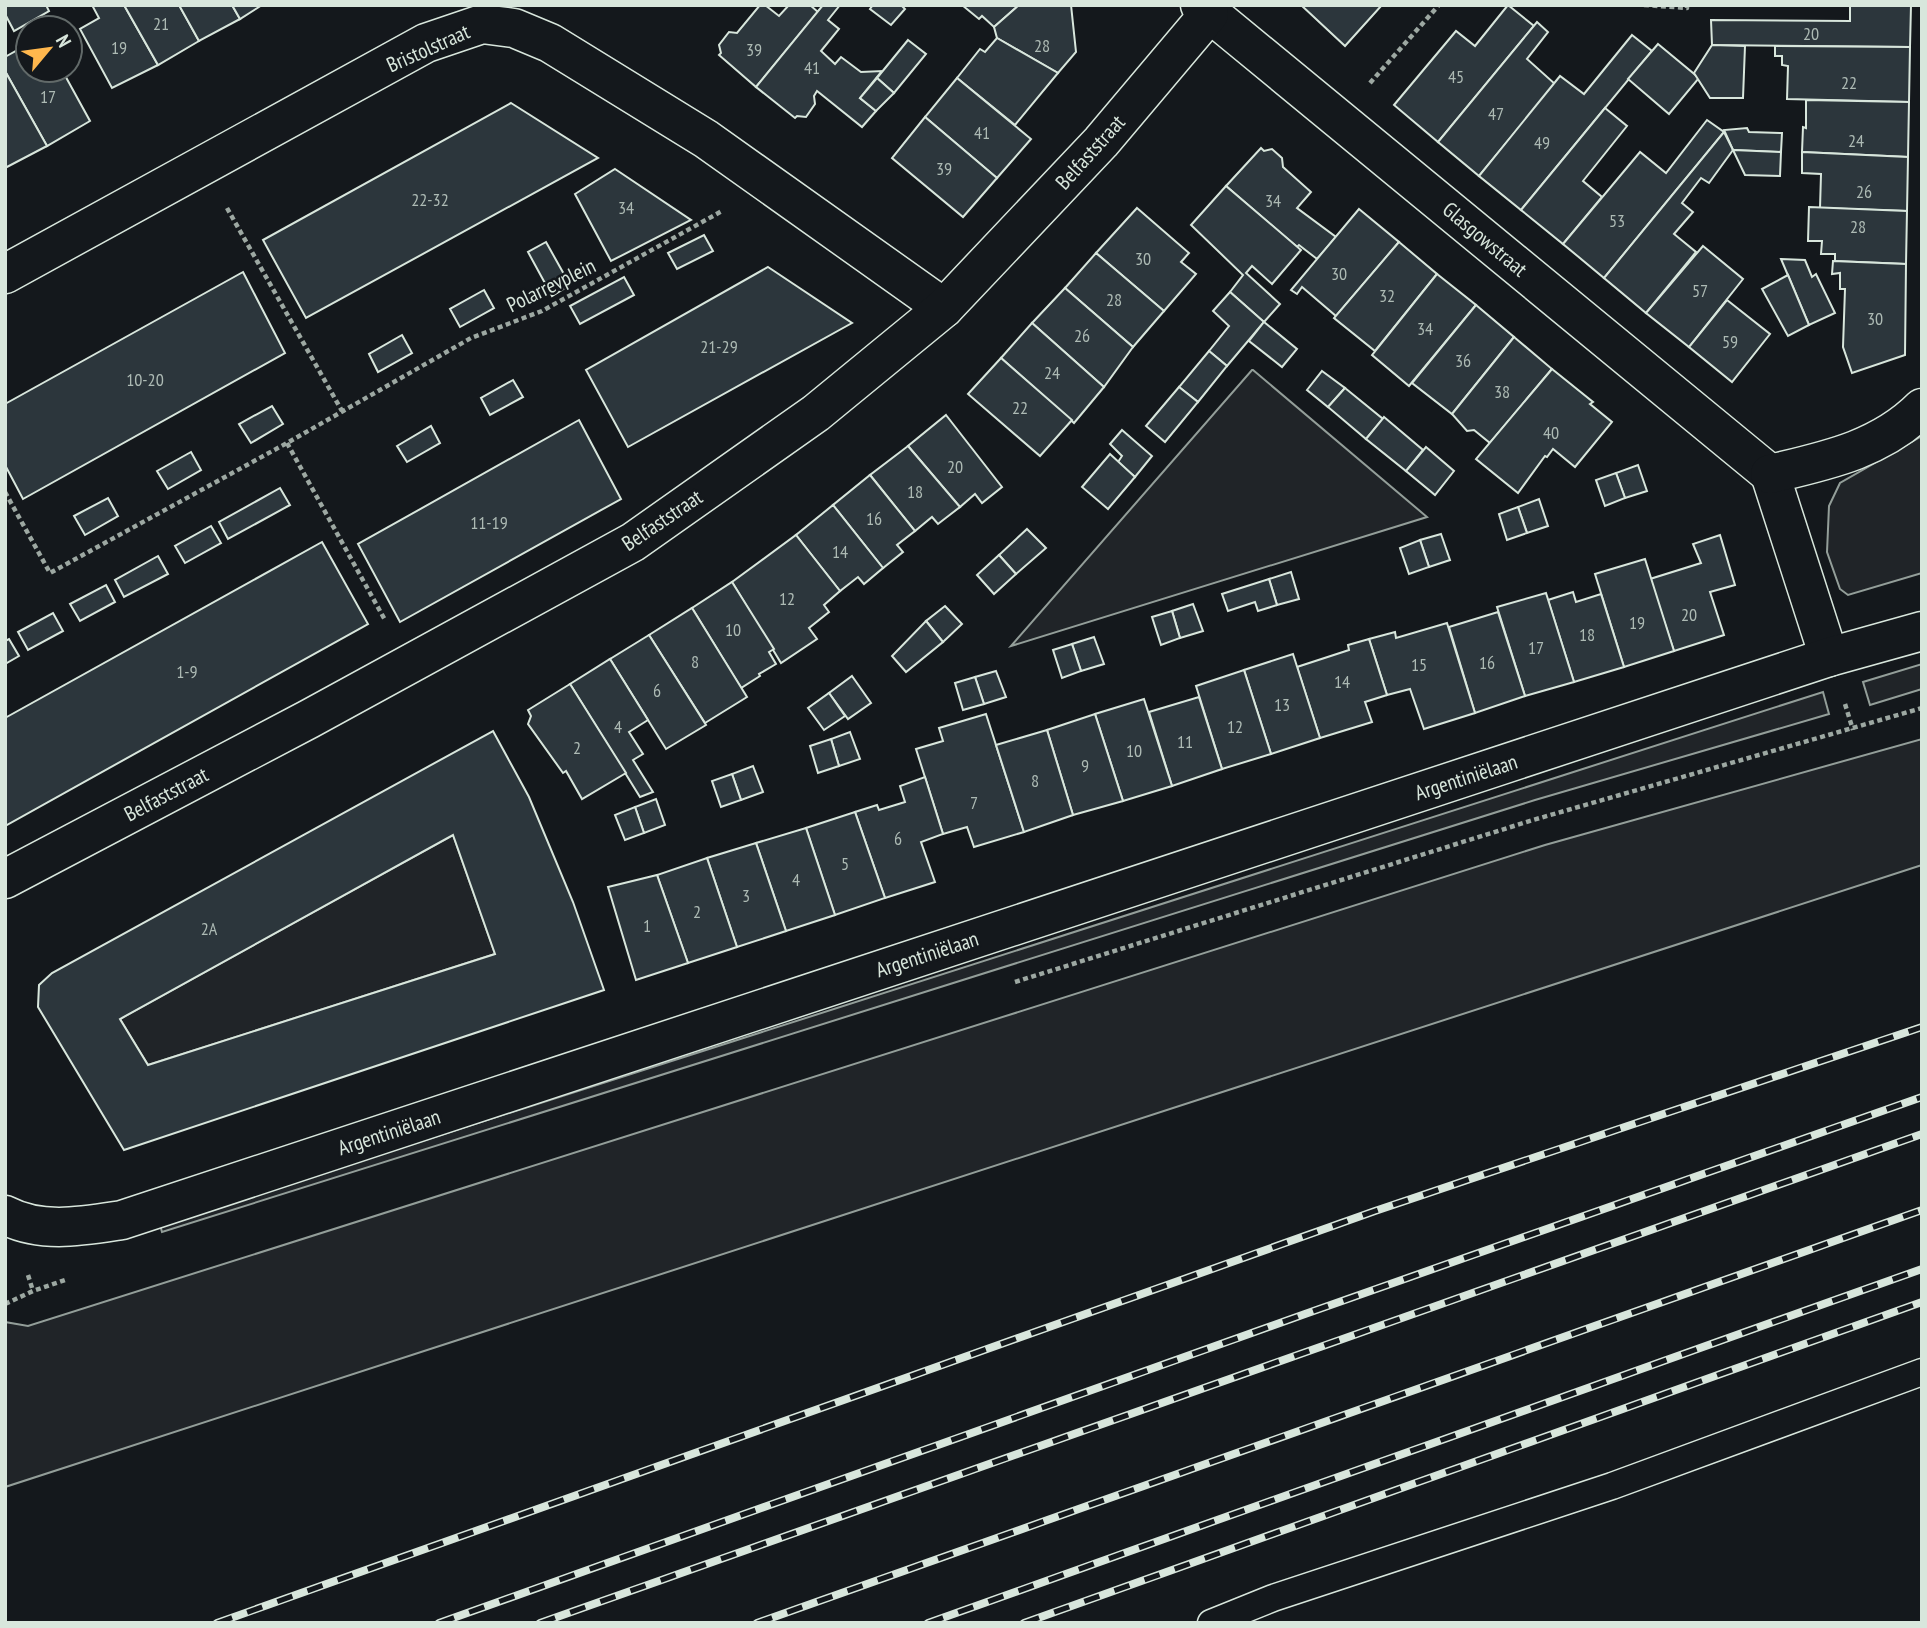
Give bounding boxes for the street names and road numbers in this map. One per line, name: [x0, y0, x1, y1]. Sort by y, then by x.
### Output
street label: Bristolstraat: [382, 18, 474, 78]
street label: Belfaststraat: [1049, 109, 1131, 195]
street label: Glasgowstraat: [1437, 196, 1533, 282]
street label: Polarrevplein: [502, 252, 600, 318]
street label: Belfaststraat: [617, 483, 708, 557]
street label: Argentiniëlaan: [1411, 748, 1521, 806]
street label: Belfaststraat: [119, 761, 213, 827]
street label: Argentiniëlaan: [872, 925, 982, 983]
street label: Argentiniëlaan: [334, 1103, 444, 1161]

